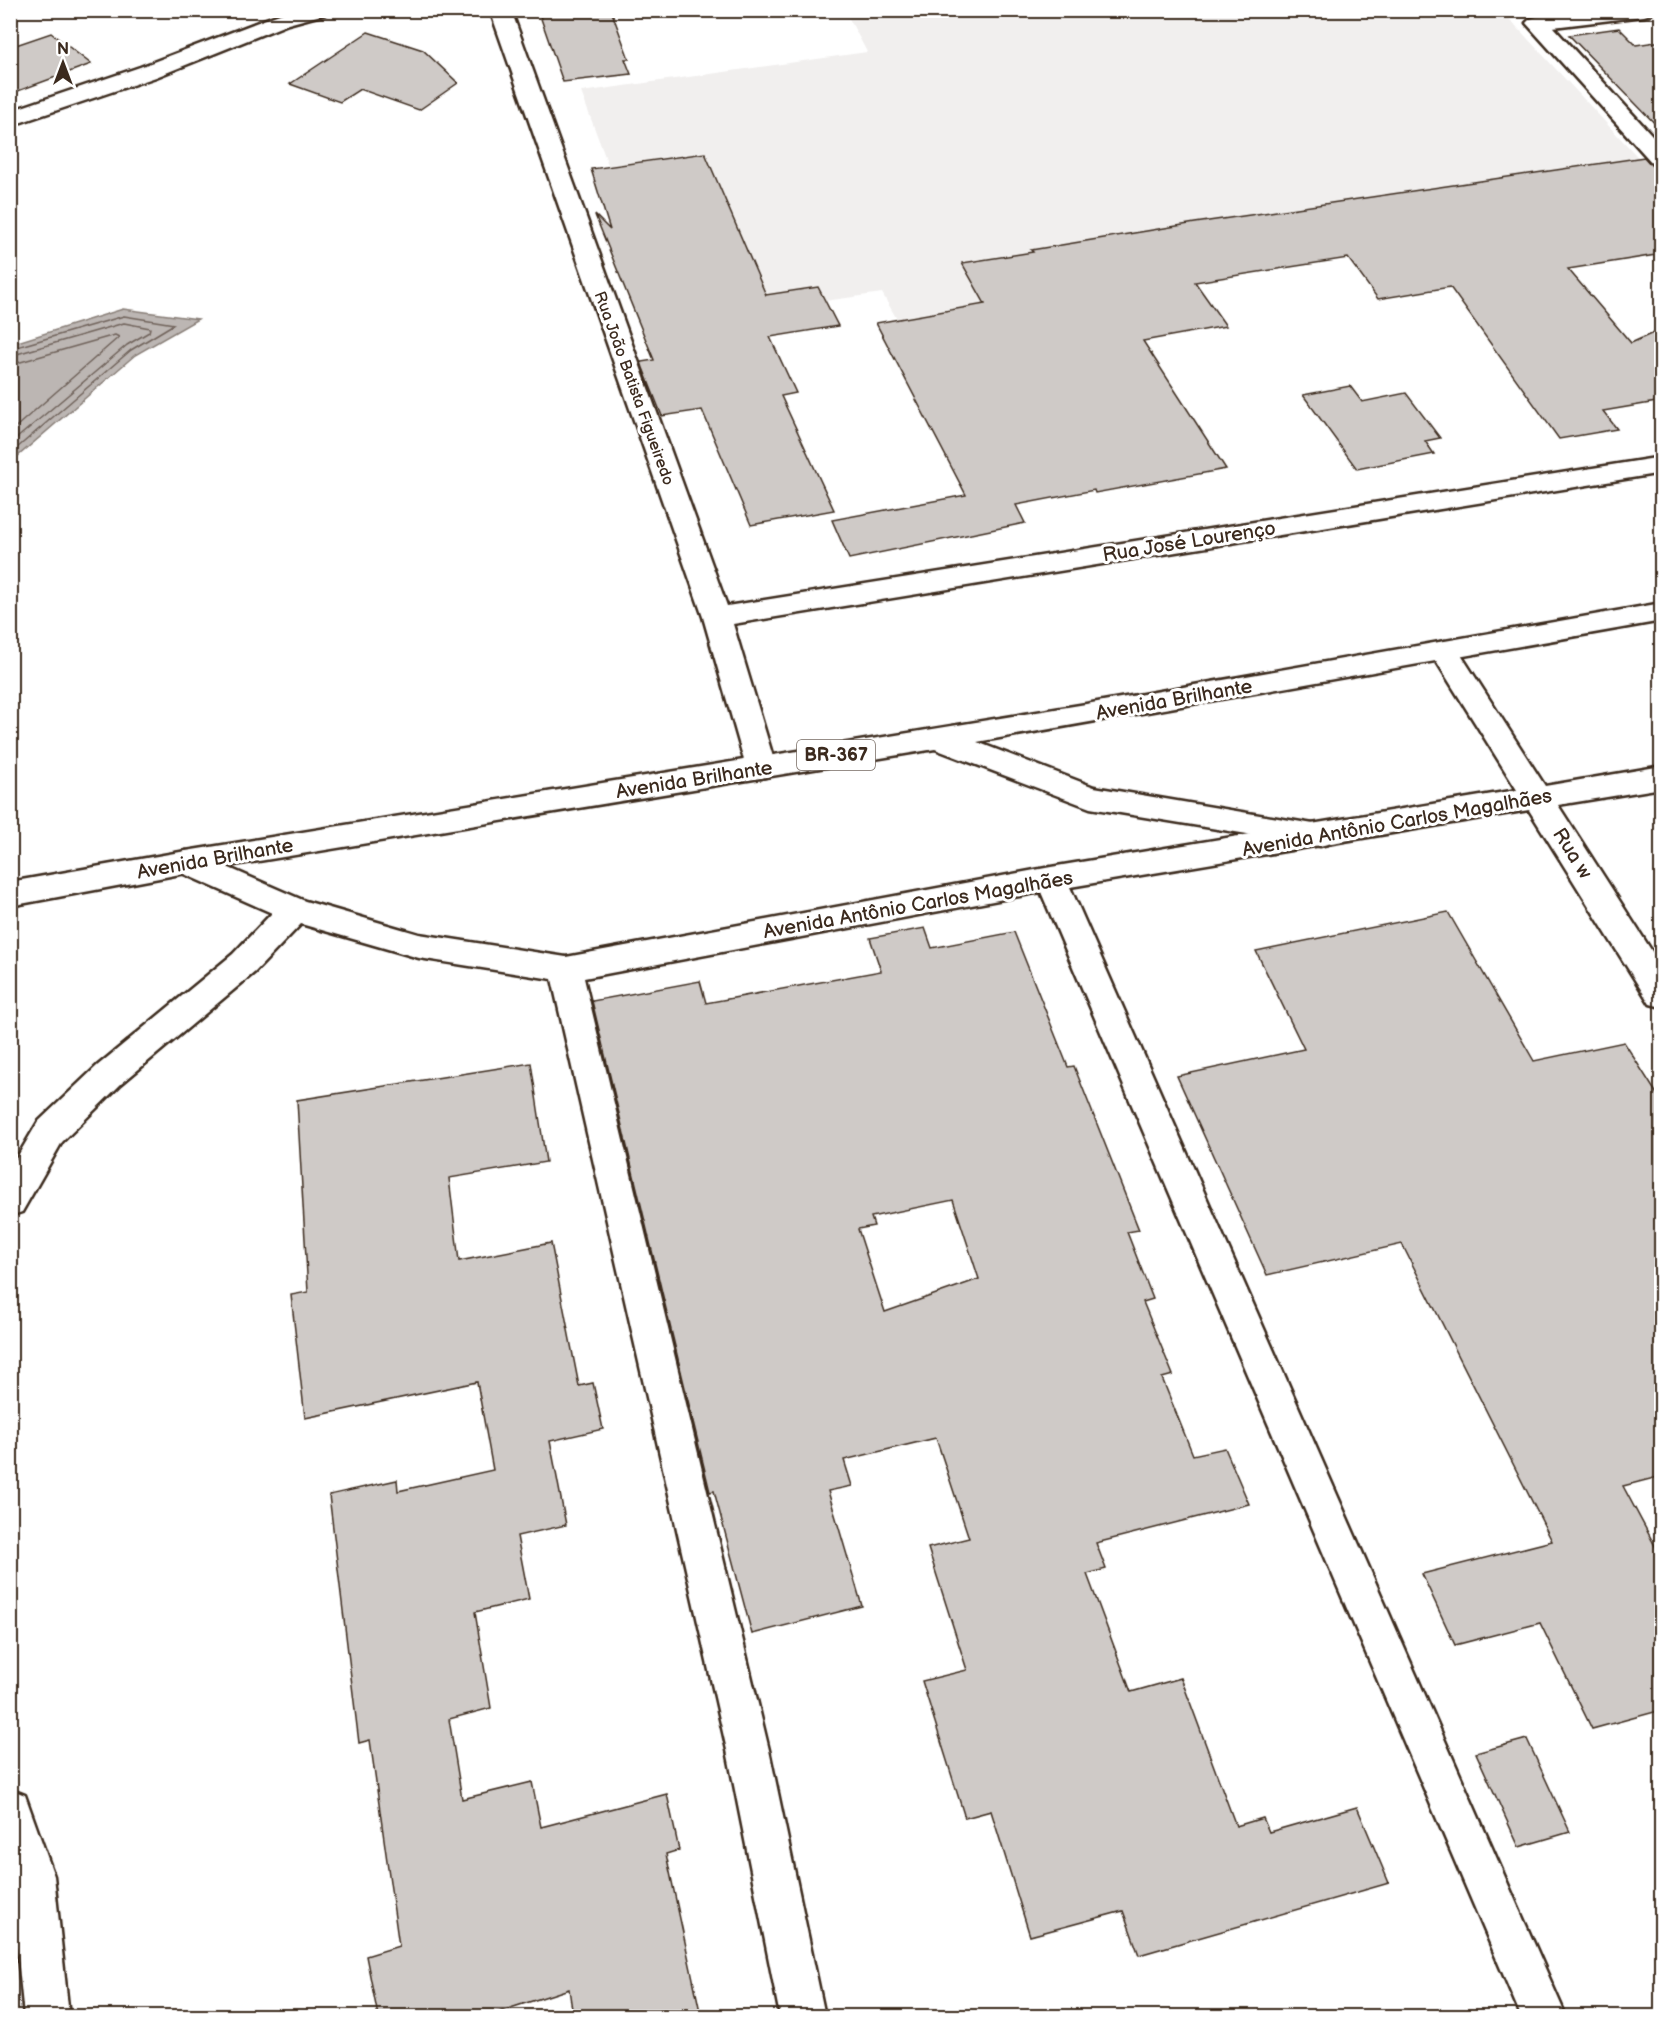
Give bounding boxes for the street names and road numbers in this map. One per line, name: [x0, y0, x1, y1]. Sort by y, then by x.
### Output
street label: Rua João Batista Figueiredo: [590, 289, 678, 488]
street label: Rua José Lourenço: [1101, 516, 1277, 568]
street label: Avenida Brilhante: [1094, 674, 1254, 726]
road number: BR-367: [797, 740, 875, 770]
street label: Avenida Brilhante: [614, 756, 774, 804]
street label: Avenida Antônio Carlos Magalhães: [1240, 784, 1554, 862]
street label: Rua w: [1547, 824, 1597, 884]
street label: Avenida Brilhante: [135, 833, 295, 885]
street label: Avenida Antônio Carlos Magalhães: [761, 866, 1075, 944]

